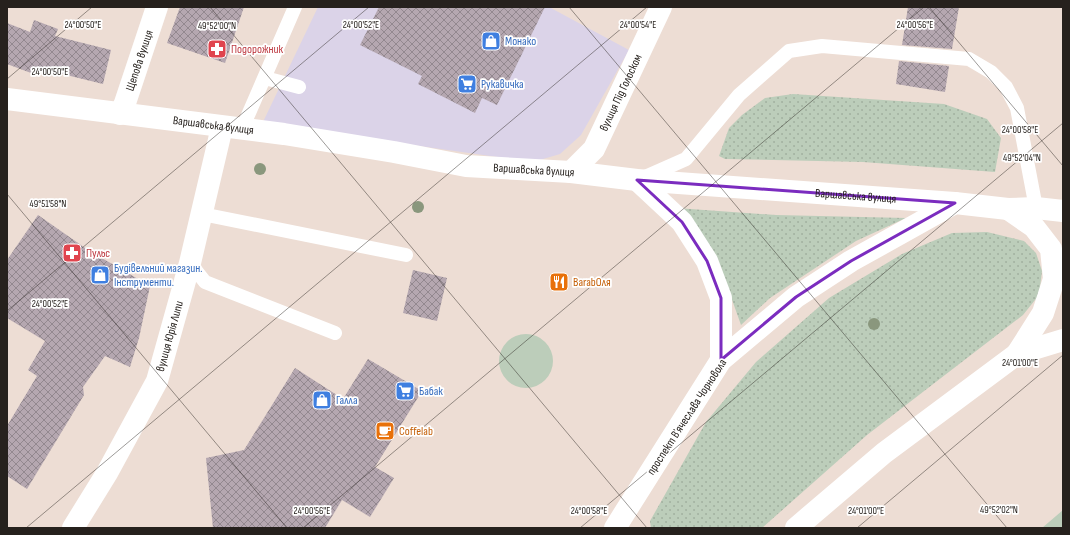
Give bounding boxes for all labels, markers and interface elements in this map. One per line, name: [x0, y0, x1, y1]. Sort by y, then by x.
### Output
text: 24°00'50"E: [65, 19, 101, 31]
text: 24°00'52"E: [343, 19, 379, 31]
text: 24°00'54"E: [620, 19, 656, 31]
text: 24°00'56"E: [897, 19, 933, 31]
text: 49°52'00"N: [198, 20, 236, 32]
street label: Щепова вулиця: [122, 28, 156, 93]
shop icon: Монако: [480, 30, 502, 52]
place label: Монако: [505, 34, 536, 49]
pharmacy icon: Подорожник: [206, 38, 228, 60]
place label: Подорожник: [231, 42, 283, 57]
street label: вулиця Під Голоском: [596, 51, 645, 133]
text: 24°00'50"E: [32, 66, 68, 78]
supermarket icon: Рукавичка: [456, 73, 478, 95]
place label: Рукавичка: [481, 77, 524, 92]
street label: Варшавська вулиця: [172, 113, 255, 138]
text: 24°00'58"E: [1002, 124, 1038, 136]
text: 49°52'04"N: [1003, 152, 1041, 164]
street label: Варшавська вулиця: [493, 160, 576, 180]
street label: Варшавська вулиця: [815, 185, 897, 206]
text: 49°51'58"N: [30, 198, 66, 210]
pharmacy icon: Пульс: [61, 242, 83, 264]
place label: Пульс: [86, 246, 110, 261]
place label: Будівельний магазин. Інструменти.: [114, 261, 203, 290]
shop icon: Будівельний магазин. Інструменти.: [89, 264, 111, 286]
restaurant icon: BarabОля: [548, 271, 570, 293]
place label: BarabОля: [573, 275, 611, 290]
text: 24°00'52"E: [32, 298, 68, 310]
street label: вулиця Юрія Липи: [153, 299, 187, 373]
street label: проспект Вʼячеслава Чорновола: [644, 356, 730, 478]
text: 24°01'00"E: [1002, 357, 1038, 369]
supermarket icon: Бабак: [394, 380, 416, 402]
place label: Бабак: [419, 384, 443, 399]
shop icon: Галла: [311, 389, 333, 411]
place label: Галла: [336, 393, 358, 408]
cafe icon: Coffelab: [374, 420, 396, 442]
place label: Coffelab: [399, 424, 433, 439]
text: 49°52'02"N: [980, 504, 1018, 516]
text: 24°00'56"E: [294, 505, 330, 517]
text: 24°00'58"E: [571, 505, 607, 517]
text: 24°01'00"E: [848, 505, 884, 517]

